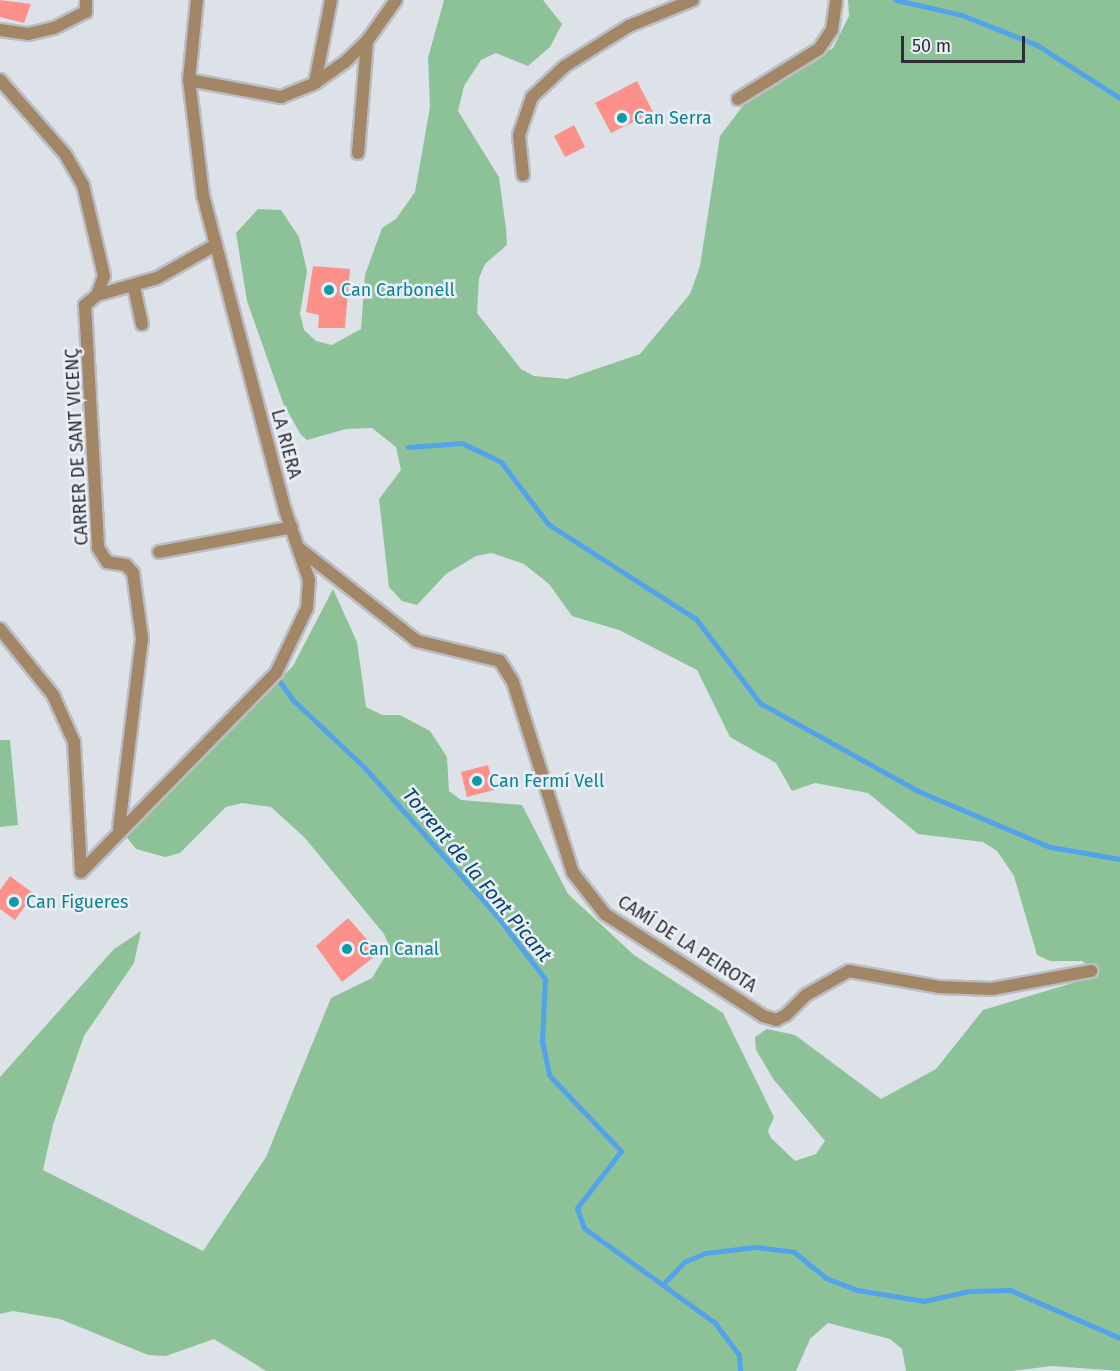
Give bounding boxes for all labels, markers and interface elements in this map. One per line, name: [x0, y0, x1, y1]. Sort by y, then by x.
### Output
scale bar: [904, 24, 1028, 62]
text: 50 m: [912, 35, 951, 57]
place label: Can Serra: [634, 107, 712, 129]
marker: Can Serra: [615, 111, 629, 125]
place label: Can Carbonell: [341, 279, 455, 301]
marker: Can Carbonell: [322, 283, 336, 297]
street label: CARRER DE SANT VICENÇ: [61, 348, 93, 546]
street label: LA RIERA: [266, 407, 306, 481]
place label: Can Fermí Vell: [489, 770, 604, 792]
marker: Can Fermí Vell: [470, 774, 484, 788]
water label: Torrent de la Font Picant: [397, 783, 557, 967]
place label: Can Figueres: [26, 891, 128, 913]
street label: CAMÍ DE LA PEIROTA: [614, 891, 760, 997]
marker: Can Figueres: [7, 895, 21, 909]
place label: Can Canal: [359, 938, 439, 960]
marker: Can Canal: [340, 942, 354, 956]

